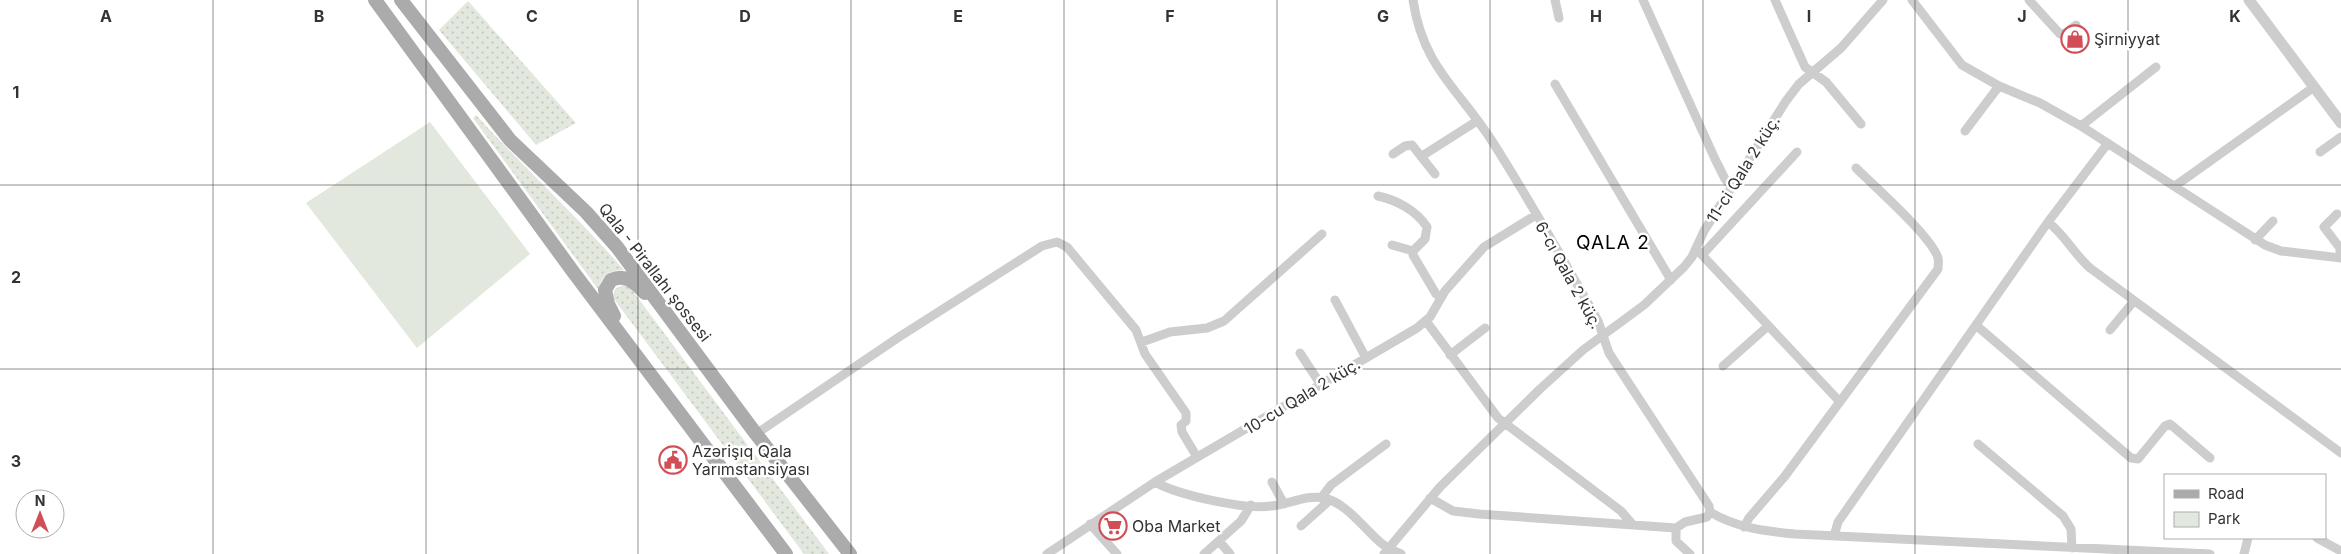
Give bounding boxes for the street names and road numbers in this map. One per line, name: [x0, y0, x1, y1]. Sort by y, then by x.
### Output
street label: 11-ci Qala 2 küç.: [1702, 112, 1784, 226]
street label: Qala - Pirallahı şossesi: [595, 199, 715, 345]
street label: 6-cı Qala 2 küç.: [1531, 218, 1607, 332]
street label: 10-cu Qala 2 küç.: [1240, 353, 1364, 439]

